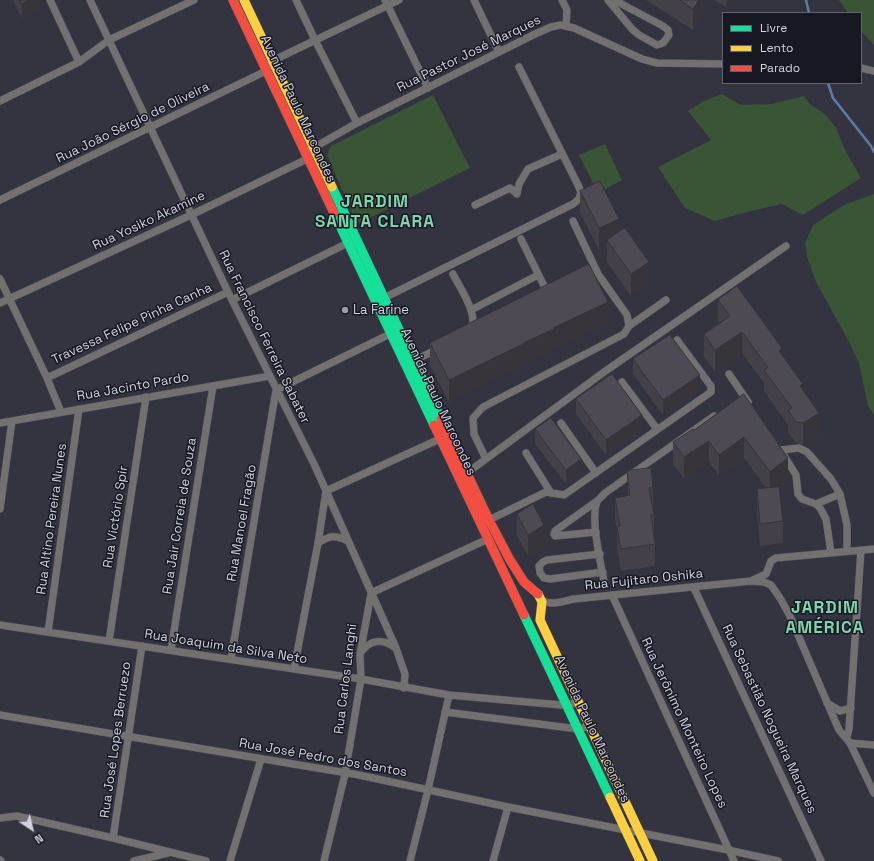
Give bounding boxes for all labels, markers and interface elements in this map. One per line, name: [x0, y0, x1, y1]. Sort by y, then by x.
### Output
street label: Rua Pastor José Marques: [394, 12, 544, 96]
legend: [722, 12, 862, 84]
text: Livre: [760, 20, 787, 36]
street label: Avenida Paulo Marcondes: [257, 33, 339, 185]
text: Lento: [760, 40, 794, 56]
text: Parado: [760, 60, 800, 76]
street label: Rua João Sérgio de Oliveira: [54, 79, 212, 167]
street label: Rua Yosiko Akamine: [90, 188, 208, 254]
district label: JARDIM SANTA CLARA: [315, 192, 435, 232]
street label: Rua Francisco Ferreira Sabater: [215, 248, 313, 426]
street label: Travessa Felipe Pinha Canha: [50, 280, 214, 368]
place label: La Farine: [353, 302, 409, 318]
marker: La Farine: [340, 305, 350, 315]
street label: Avenida Paulo Marcondes: [397, 326, 479, 478]
street label: Rua Jacinto Pardo: [76, 369, 190, 405]
street label: Rua Jair Correia de Souza: [160, 437, 200, 595]
street label: Rua Altino Pereira Nunes: [34, 443, 70, 595]
street label: Rua Manoel Fragão: [224, 463, 260, 583]
street label: Rua Victório Spir: [100, 465, 132, 569]
street label: Rua Fujitaro Oshika: [584, 566, 704, 594]
district label: JARDIM AMÉRICA: [785, 598, 865, 638]
street label: Rua Sebastião Nogueira Marques: [718, 622, 820, 816]
street label: Rua Carlos Langhi: [331, 623, 361, 735]
street label: Rua Joaquim da Silva Neto: [143, 626, 309, 668]
street label: Rua Jerônimo Monteiro Lopes: [638, 635, 730, 811]
street label: Avenida Paulo Marcondes: [551, 653, 633, 805]
street label: Rua José Lopes Berruezo: [97, 661, 135, 819]
street label: Rua José Pedro dos Santos: [238, 736, 408, 780]
north arrow: [12, 809, 52, 849]
text: N: [32, 831, 46, 847]

